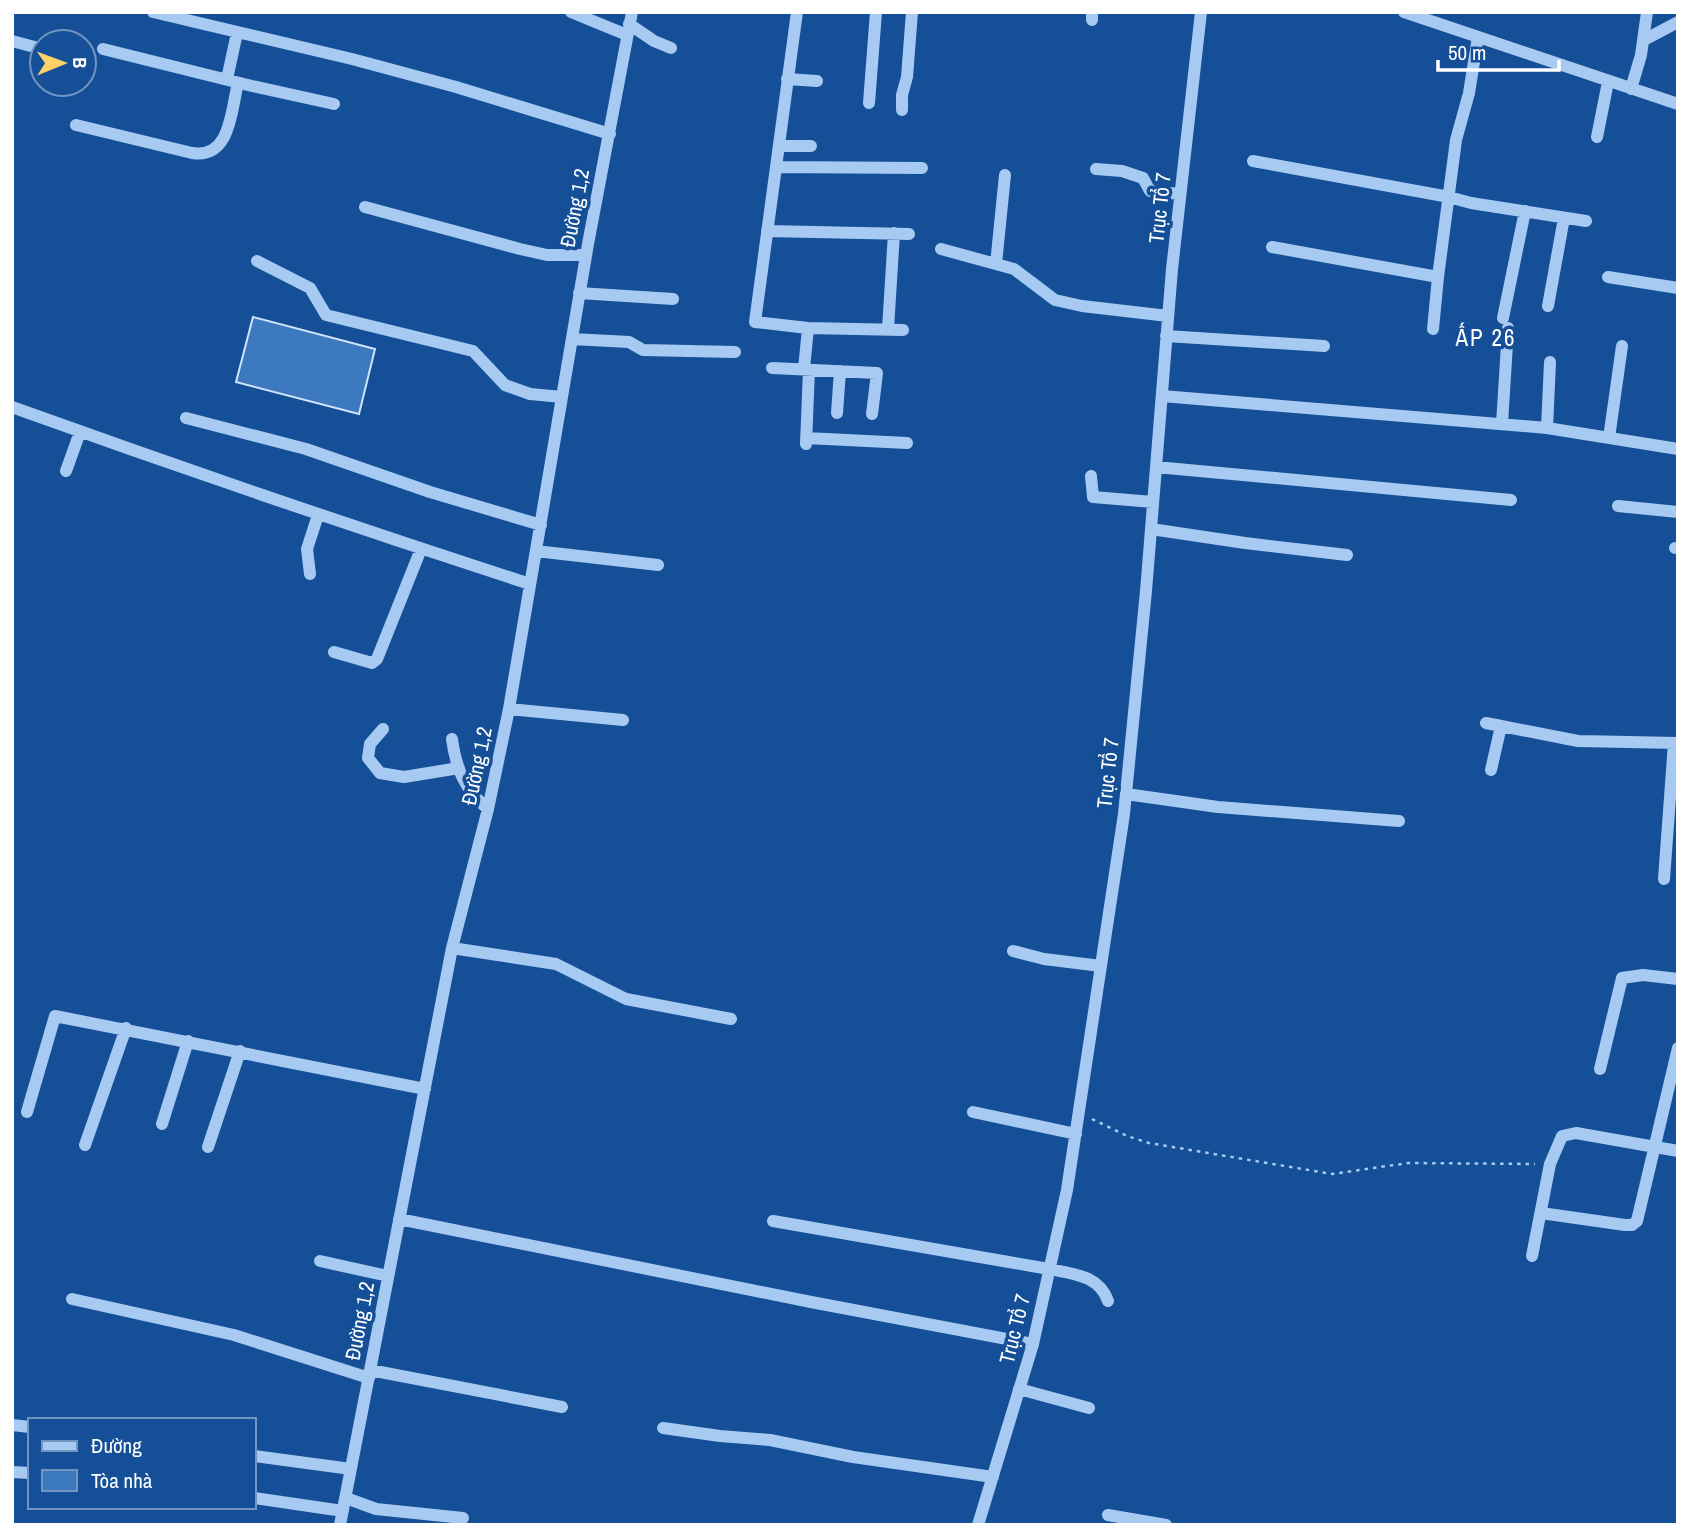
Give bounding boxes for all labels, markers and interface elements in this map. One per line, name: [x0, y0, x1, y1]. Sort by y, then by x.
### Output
north arrow: [28, 28, 98, 98]
scale bar: [1438, 28, 1559, 72]
text: 50 m: [1448, 38, 1486, 67]
text: B: [67, 57, 93, 69]
street label: Đường 1,2: [553, 166, 596, 250]
street label: Trục Tổ 7: [1141, 171, 1178, 245]
district label: ẤP 26: [1454, 322, 1517, 353]
street label: Đường 1,2: [454, 724, 499, 808]
street label: Trục Tổ 7: [1089, 736, 1126, 810]
street label: Đường 1,2: [338, 1279, 381, 1363]
street label: Trục Tổ 7: [992, 1291, 1037, 1367]
legend: [28, 1418, 256, 1509]
text: Đường: [91, 1431, 142, 1460]
text: Tòa nhà: [91, 1466, 153, 1495]

